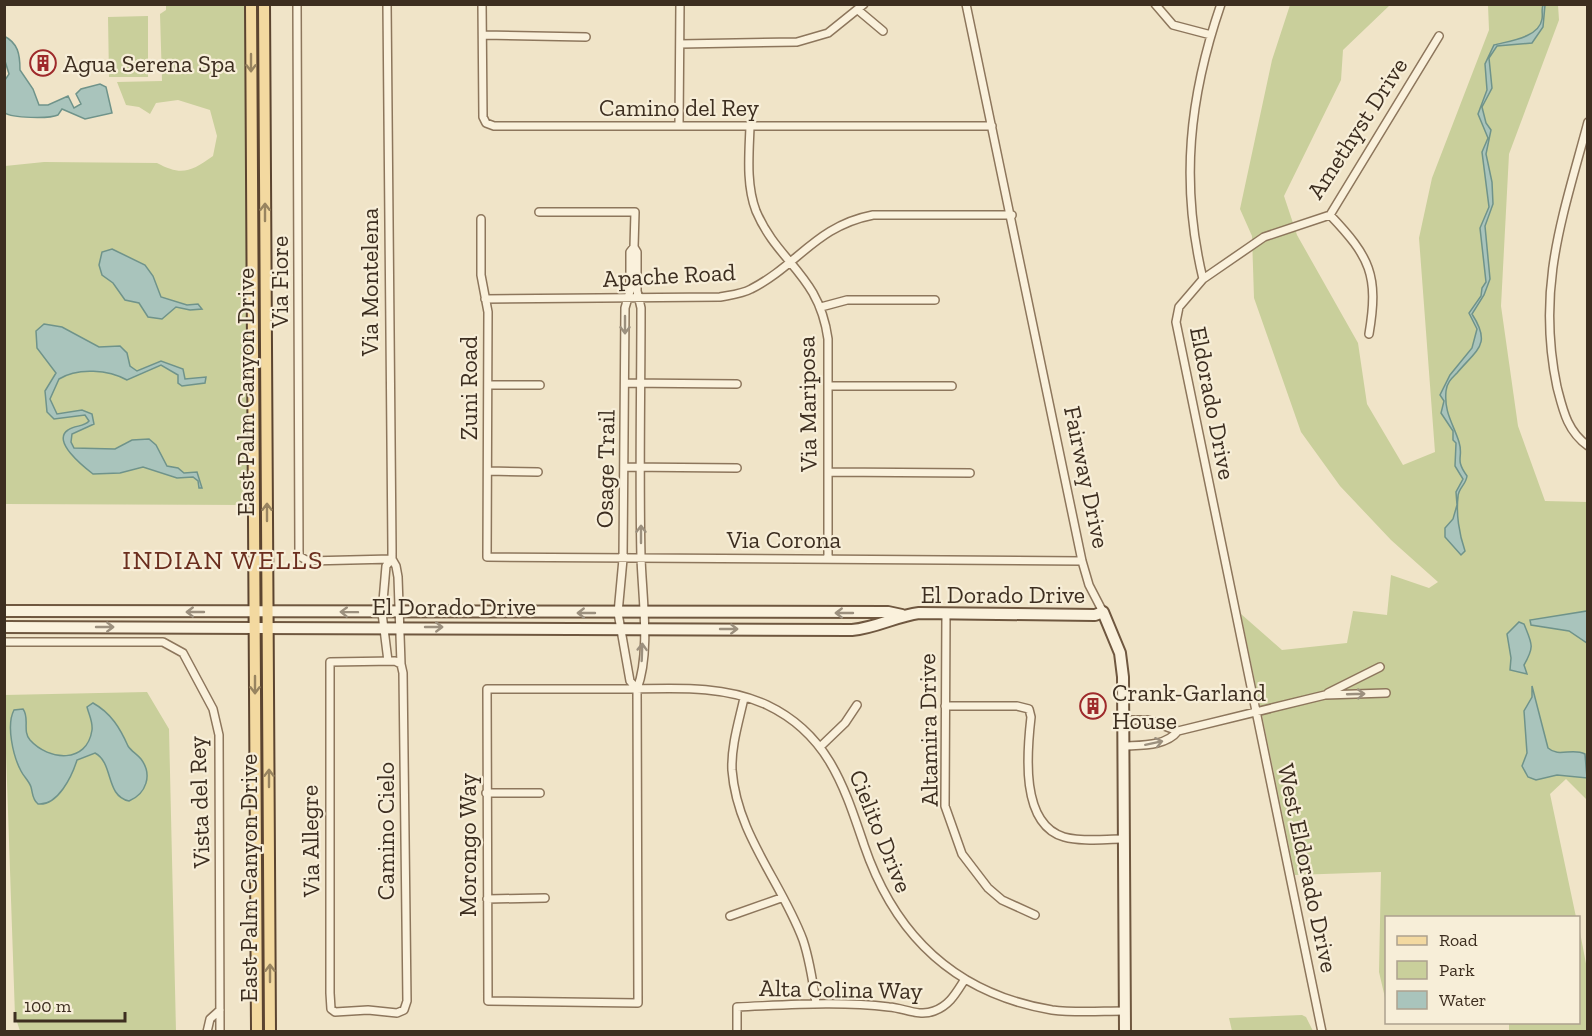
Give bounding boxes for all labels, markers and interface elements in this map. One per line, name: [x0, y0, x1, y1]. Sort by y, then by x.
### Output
building icon: Agua Serena Spa: [28, 48, 58, 78]
place label: Agua Serena Spa: [63, 49, 236, 78]
one-way arrow: [245, 52, 257, 72]
street label: Amethyst Drive: [1301, 52, 1413, 204]
street label: Camino del Rey: [599, 93, 760, 122]
one-way arrow: [259, 203, 271, 223]
street label: Via Montelena: [355, 207, 384, 357]
street label: Via Fiore: [265, 236, 294, 329]
street label: Apache Road: [602, 257, 736, 293]
street label: East Palm Canyon Drive: [231, 268, 260, 516]
one-way arrow: [619, 314, 631, 334]
street label: Eldorado Drive: [1184, 324, 1242, 482]
street label: Via Mariposa: [791, 335, 823, 473]
street label: Zuni Road: [454, 336, 483, 440]
street label: Fairway Drive: [1058, 403, 1116, 551]
street label: Osage Trail: [589, 410, 621, 528]
one-way arrow: [261, 503, 273, 523]
one-way arrow: [635, 524, 647, 544]
street label: Via Corona: [726, 525, 842, 554]
district label: INDIAN WELLS: [122, 544, 324, 576]
street label: El Dorado Drive: [921, 580, 1085, 609]
street label: El Dorado Drive: [372, 592, 536, 621]
one-way arrow: [186, 606, 206, 618]
one-way arrow: [339, 606, 359, 618]
one-way arrow: [576, 607, 596, 619]
one-way arrow: [834, 607, 854, 619]
one-way arrow: [95, 621, 114, 633]
one-way arrow: [423, 621, 443, 633]
one-way arrow: [719, 623, 739, 635]
one-way arrow: [637, 642, 648, 662]
street label: Altamira Drive: [912, 653, 944, 807]
one-way arrow: [249, 675, 260, 695]
place label: Crank-Garland House: [1112, 678, 1266, 735]
one-way arrow: [1345, 688, 1365, 699]
building icon: Crank-Garland House: [1078, 691, 1108, 721]
street label: Vista del Rey: [182, 735, 216, 870]
one-way arrow: [1143, 737, 1163, 748]
street label: East Palm Canyon Drive: [234, 754, 263, 1002]
street label: West Eldorado Drive: [1272, 761, 1344, 975]
street label: Camino Cielo: [371, 762, 400, 900]
street label: Cielito Drive: [843, 765, 919, 897]
one-way arrow: [263, 769, 275, 789]
street label: Morongo Way: [453, 772, 482, 917]
street label: Via Allegre: [295, 785, 325, 898]
legend: [1385, 916, 1580, 1024]
text: Road: [1439, 929, 1478, 951]
text: Park: [1439, 959, 1475, 981]
one-way arrow: [264, 964, 276, 984]
street label: Alta Colina Way: [759, 973, 924, 1005]
scale bar: [15, 985, 124, 1023]
text: Water: [1439, 989, 1486, 1011]
text: 100 m: [24, 995, 72, 1017]

